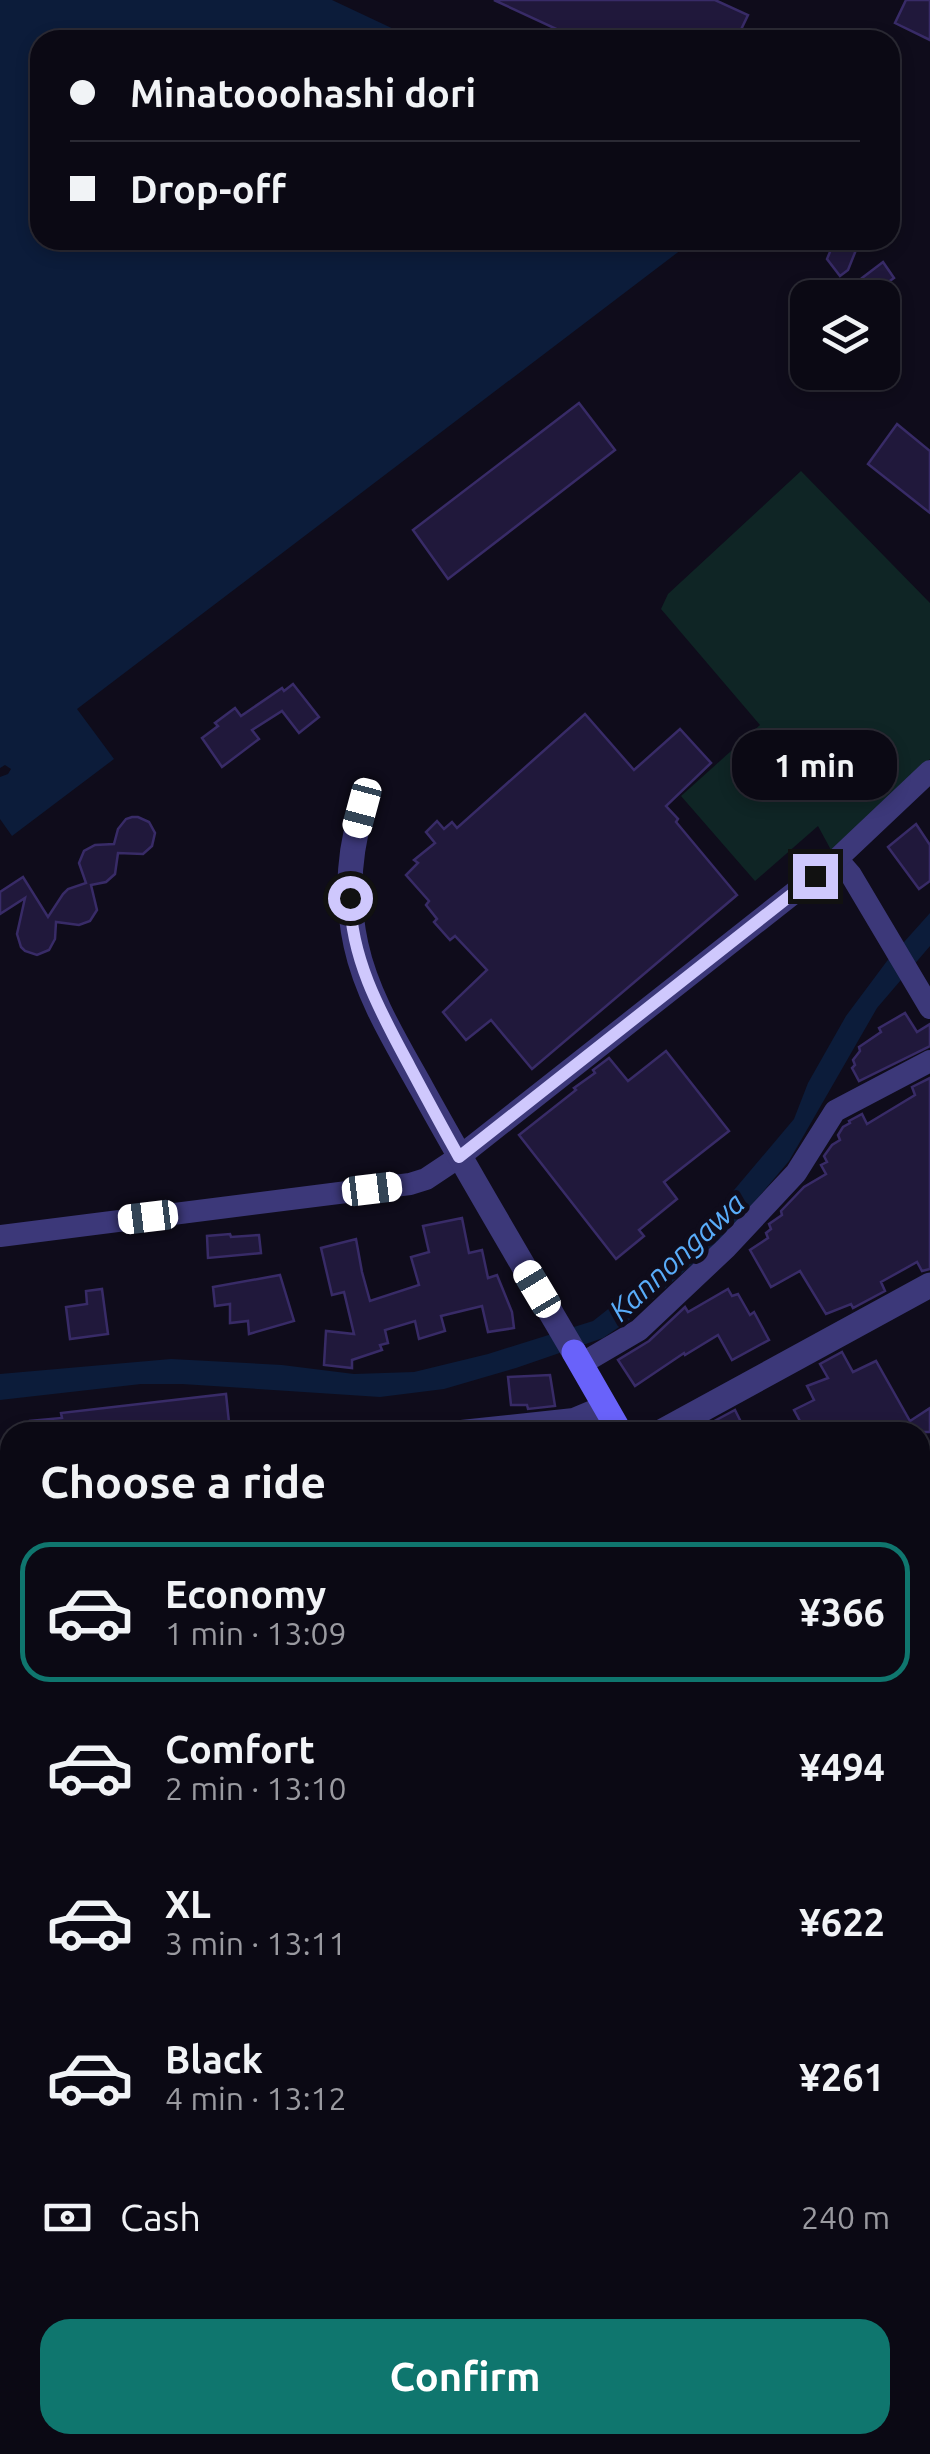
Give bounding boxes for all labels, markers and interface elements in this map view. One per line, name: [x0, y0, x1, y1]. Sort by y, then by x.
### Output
text: Minatooohashi dori: [130, 72, 476, 114]
text: Drop-off: [130, 168, 286, 210]
map controls: [790, 280, 900, 390]
button: layers: [790, 280, 900, 390]
callout: 1 min: [732, 731, 898, 801]
text: 1 min: [774, 747, 855, 783]
car: [340, 775, 384, 841]
route end: [793, 854, 838, 899]
route start: [328, 876, 373, 921]
car: [340, 1170, 404, 1208]
water label: Kannongawa: [602, 1185, 751, 1327]
car: [116, 1198, 180, 1236]
car: [509, 1256, 565, 1322]
text: Choose a ride: [40, 1456, 326, 1507]
icon: car: [45, 1567, 135, 1657]
text: Economy: [165, 1573, 326, 1615]
text: ¥366: [799, 1591, 885, 1633]
text: 1 min · 13:09: [165, 1615, 347, 1651]
icon: car: [45, 1722, 135, 1812]
text: Comfort: [165, 1728, 315, 1770]
text: ¥494: [799, 1746, 885, 1788]
text: 2 min · 13:10: [165, 1770, 347, 1806]
icon: car: [45, 1877, 135, 1967]
text: XL: [165, 1883, 211, 1925]
text: ¥622: [799, 1901, 885, 1943]
text: 3 min · 13:11: [165, 1925, 347, 1961]
icon: car: [45, 2032, 135, 2122]
text: Black: [165, 2038, 263, 2080]
text: ¥261: [799, 2056, 885, 2098]
text: 4 min · 13:12: [165, 2080, 347, 2116]
icon: cash: [40, 2190, 95, 2245]
text: Cash: [120, 2196, 201, 2238]
text: 240 m: [801, 2199, 890, 2235]
button: Confirm: [40, 2319, 890, 2434]

